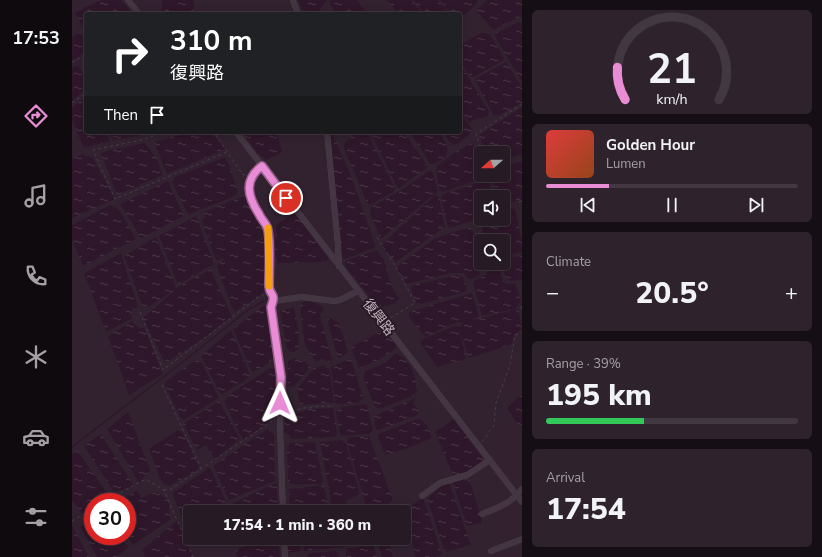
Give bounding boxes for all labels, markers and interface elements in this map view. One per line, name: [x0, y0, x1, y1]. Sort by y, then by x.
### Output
text: 310 m: [170, 22, 253, 60]
text: 17:53: [12, 26, 60, 50]
icon: right: [104, 28, 156, 80]
text: 21: [647, 41, 697, 98]
text: 復興路: [170, 61, 224, 85]
text: km/h: [656, 90, 688, 109]
icon: directions: [22, 102, 50, 130]
icon: arrive: [146, 104, 168, 126]
text: Then: [104, 105, 138, 125]
text: Golden Hour: [606, 135, 695, 155]
north arrow: [474, 146, 510, 182]
map controls: [474, 146, 510, 270]
text: Lumen: [606, 155, 646, 173]
pin: [269, 181, 303, 215]
icon: music: [22, 182, 50, 210]
icon: arrive: [275, 187, 297, 209]
button: sound: [474, 190, 510, 226]
icon: previous: [577, 194, 599, 216]
icon: pause: [661, 194, 683, 216]
icon: next: [745, 194, 767, 216]
button: search: [474, 234, 510, 270]
text: Climate: [546, 253, 591, 271]
icon: phone: [22, 262, 50, 290]
text: 20.5°: [635, 273, 709, 314]
text: −: [546, 278, 559, 308]
text: +: [785, 278, 798, 308]
street label: 復興路: [358, 295, 399, 340]
icon: climate: [22, 343, 50, 371]
text: Range · 39%: [546, 355, 621, 373]
text: 195 km: [546, 375, 652, 416]
position arrow: [259, 382, 301, 424]
icon: car: [22, 423, 50, 451]
text: Arrival: [546, 469, 585, 487]
text: 17:54: [546, 489, 626, 530]
speed limit sign: 30: [84, 493, 136, 545]
icon: filters: [22, 503, 50, 531]
text: 17:54 · 1 min · 360 m: [223, 515, 371, 535]

